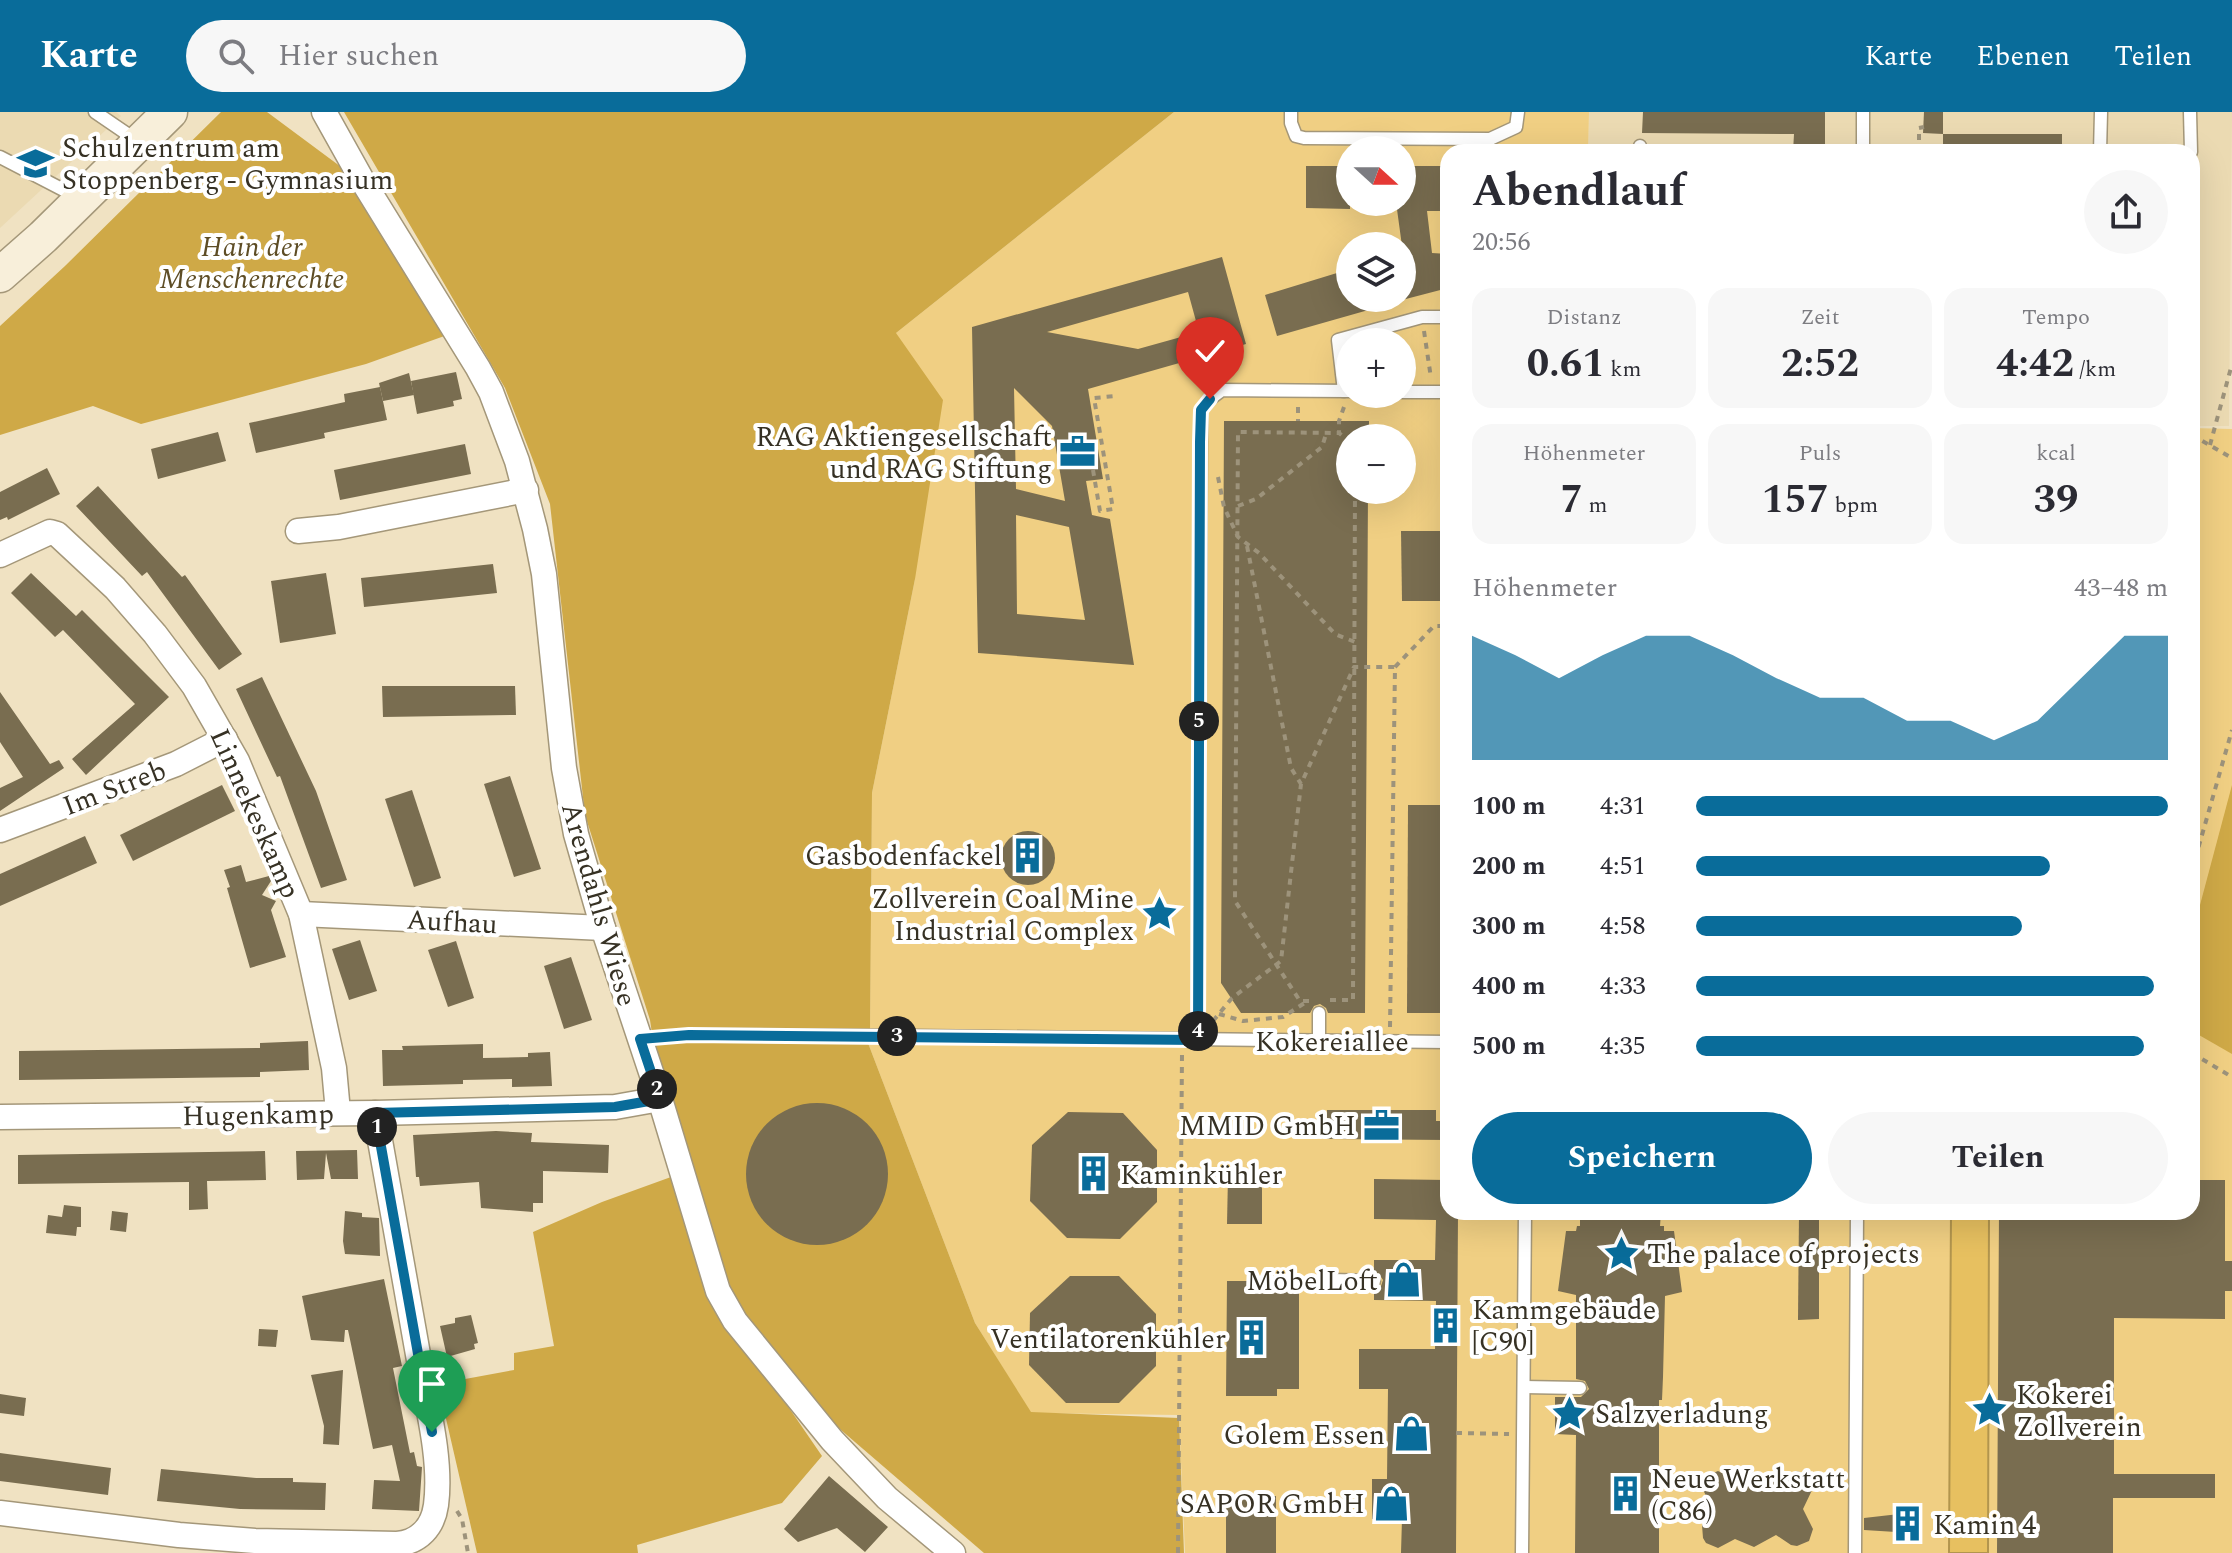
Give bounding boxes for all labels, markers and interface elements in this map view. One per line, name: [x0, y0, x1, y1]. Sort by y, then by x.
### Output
search box: [186, 20, 746, 92]
text: Karte: [40, 27, 138, 85]
text: Hier suchen: [278, 33, 439, 79]
icon: search: [214, 34, 258, 78]
text: Karte: [1864, 35, 1932, 78]
text: Ebenen: [1976, 35, 2070, 78]
text: Teilen: [2114, 35, 2192, 78]
place label: Schulzentrum am Stoppenberg - Gymnasium: [62, 127, 393, 202]
north arrow: [1336, 136, 1416, 216]
map controls: [1336, 136, 1416, 504]
school or university icon: Schulzentrum am Stoppenberg - Gymnasium: [17, 144, 55, 182]
text: Abendlauf: [1472, 158, 1685, 225]
button: share: [2084, 170, 2168, 254]
text: 20:56: [1472, 222, 1531, 262]
park label: Hain der Menschenrechte: [160, 226, 344, 301]
button: layers: [1336, 232, 1416, 312]
text: Distanz: [1546, 301, 1622, 334]
text: Zeit: [1800, 301, 1840, 334]
text: Tempo: [2022, 301, 2090, 334]
pin: [1176, 317, 1244, 399]
button: +: [1336, 328, 1416, 408]
icon: check: [1188, 329, 1232, 373]
text: 0.61: [1527, 334, 1605, 395]
text: 2:52: [1781, 334, 1859, 395]
text: 4:42: [1996, 334, 2074, 395]
text: km: [1605, 353, 1641, 386]
text: /km: [2074, 353, 2116, 386]
place label: RAG Aktiengesellschaft und RAG Stiftung: [755, 416, 1052, 491]
button: −: [1336, 424, 1416, 504]
office icon: RAG Aktiengesellschaft und RAG Stiftung: [1059, 433, 1097, 471]
text: Höhenmeter: [1523, 437, 1645, 470]
text: Puls: [1799, 437, 1841, 470]
text: kcal: [2036, 437, 2076, 470]
text: 7: [1561, 470, 1583, 531]
text: 157: [1762, 470, 1829, 531]
text: 39: [2034, 470, 2078, 531]
text: m: [1583, 489, 1607, 522]
text: bpm: [1829, 489, 1878, 522]
text: Höhenmeter: [1472, 568, 1617, 608]
text: 43–48 m: [2074, 568, 2168, 608]
pin: 5: [1179, 701, 1219, 741]
text: 5: [1193, 704, 1205, 737]
street label: Linnekeskamp: [198, 722, 311, 906]
street label: Im Streb: [57, 749, 173, 828]
text: 100 m: [1472, 786, 1546, 826]
text: 4:31: [1600, 786, 1646, 826]
street label: Arendahls Wiese: [549, 798, 648, 1011]
place label: Gasbodenfackel: [805, 835, 1002, 878]
building icon: Gasbodenfackel: [1009, 836, 1047, 874]
text: 200 m: [1472, 846, 1546, 886]
text: 4:51: [1600, 846, 1646, 886]
place label: Zollverein Coal Mine Industrial Complex: [871, 878, 1134, 953]
place icon: Zollverein Coal Mine Industrial Complex: [1141, 895, 1179, 933]
street label: Aufhau: [405, 899, 499, 946]
text: 300 m: [1472, 906, 1546, 946]
text: 4:58: [1600, 906, 1646, 946]
text: 400 m: [1472, 966, 1546, 1006]
text: 4:33: [1600, 966, 1646, 1006]
pin: 4: [1178, 1011, 1218, 1051]
text: 4: [1192, 1014, 1204, 1047]
pin: 3: [877, 1016, 917, 1056]
text: 3: [891, 1019, 903, 1052]
street label: Kokereiallee: [1255, 1021, 1409, 1064]
text: 500 m: [1472, 1026, 1546, 1066]
text: 4:35: [1600, 1026, 1646, 1066]
pin: 2: [637, 1069, 677, 1109]
text: 2: [651, 1072, 663, 1105]
street label: Hugenkamp: [182, 1093, 334, 1138]
place label: MMID GmbH: [1179, 1105, 1356, 1148]
office icon: MMID GmbH: [1363, 1106, 1401, 1144]
pin: 1: [357, 1107, 397, 1147]
text: 1: [371, 1110, 383, 1143]
button: Speichern: [1472, 1112, 1812, 1204]
button: Teilen: [1828, 1112, 2168, 1204]
place label: Kaminkühler: [1120, 1154, 1283, 1197]
building icon: Kaminkühler: [1075, 1155, 1113, 1193]
place label: The palace of projects: [1647, 1233, 1920, 1276]
place icon: The palace of projects: [1602, 1234, 1640, 1272]
place label: MöbelLoft: [1246, 1260, 1378, 1303]
shop icon: MöbelLoft: [1385, 1261, 1423, 1299]
place label: Kammgebäude [C90]: [1472, 1289, 1656, 1364]
building icon: Kammgebäude [C90]: [1427, 1306, 1465, 1344]
place label: Ventilatorenkühler: [990, 1318, 1226, 1361]
building icon: Ventilatorenkühler: [1233, 1319, 1271, 1357]
pin: [398, 1350, 466, 1432]
icon: arrive: [410, 1362, 454, 1406]
place label: Kokerei Zollverein: [2016, 1374, 2142, 1449]
place icon: Kokerei Zollverein: [1971, 1391, 2009, 1429]
place label: Salzverladung: [1595, 1393, 1769, 1436]
place icon: Salzverladung: [1550, 1394, 1588, 1432]
place label: Golem Essen: [1223, 1414, 1385, 1457]
shop icon: Golem Essen: [1392, 1415, 1430, 1453]
place label: Neue Werkstatt (C86): [1651, 1458, 1845, 1533]
building icon: Neue Werkstatt (C86): [1606, 1475, 1644, 1513]
place label: SAPOR GmbH: [1180, 1483, 1365, 1526]
shop icon: SAPOR GmbH: [1372, 1484, 1410, 1522]
place label: Kamin 4: [1933, 1504, 2036, 1547]
building icon: Kamin 4: [1888, 1505, 1926, 1543]

